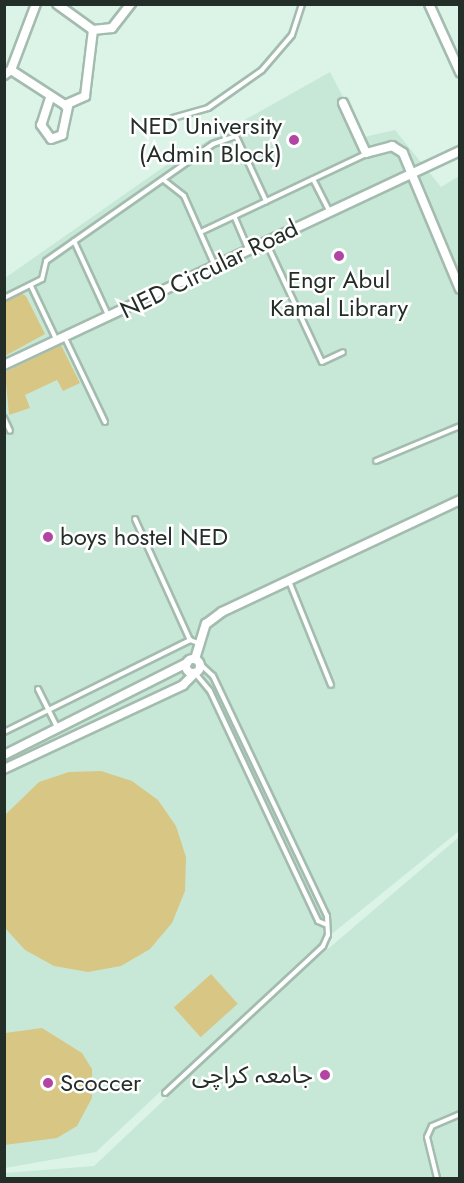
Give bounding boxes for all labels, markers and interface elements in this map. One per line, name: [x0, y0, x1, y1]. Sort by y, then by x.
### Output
place label: NED University (Admin Block): [130, 112, 282, 168]
marker: NED University (Admin Block): [287, 133, 301, 147]
street label: NED Circular Road: [115, 213, 303, 325]
marker: Engr Abul Kamal Library: [332, 249, 346, 263]
place label: Engr Abul Kamal Library: [270, 266, 408, 322]
place label: boys hostel NED: [60, 523, 228, 551]
marker: boys hostel NED: [41, 530, 55, 544]
place label: جامعہ کراچی: [192, 1061, 313, 1089]
marker: جامعہ کراچی: [318, 1068, 332, 1082]
place label: Scoccer: [60, 1069, 141, 1097]
marker: Scoccer: [41, 1076, 55, 1090]

